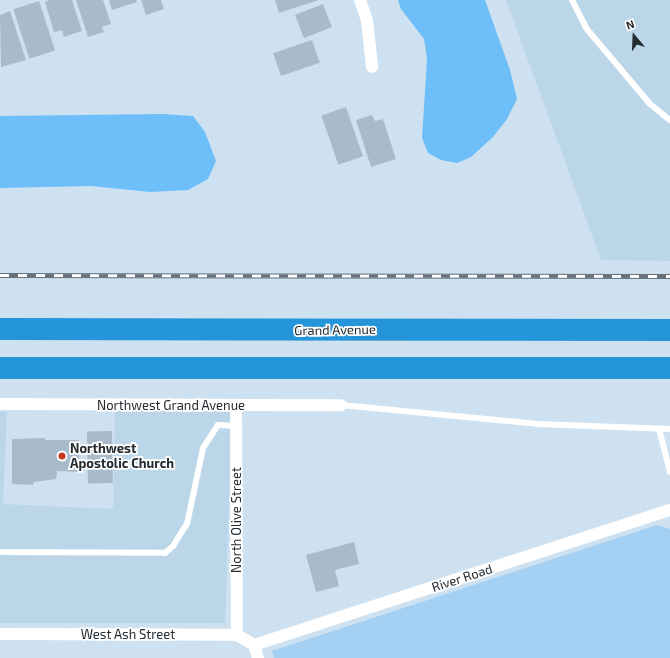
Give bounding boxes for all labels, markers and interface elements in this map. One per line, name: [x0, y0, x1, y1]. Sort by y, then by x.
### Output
north arrow: [614, 16, 654, 56]
text: N: [624, 17, 636, 32]
street label: Grand Avenue: [294, 321, 376, 339]
street label: Northwest Grand Avenue: [97, 397, 245, 413]
place label: Northwest Apostolic Church: [70, 441, 174, 472]
marker: Northwest Apostolic Church: [57, 451, 67, 461]
street label: North Olive Street: [228, 467, 244, 573]
street label: River Road: [430, 561, 494, 595]
street label: West Ash Street: [81, 626, 175, 642]

